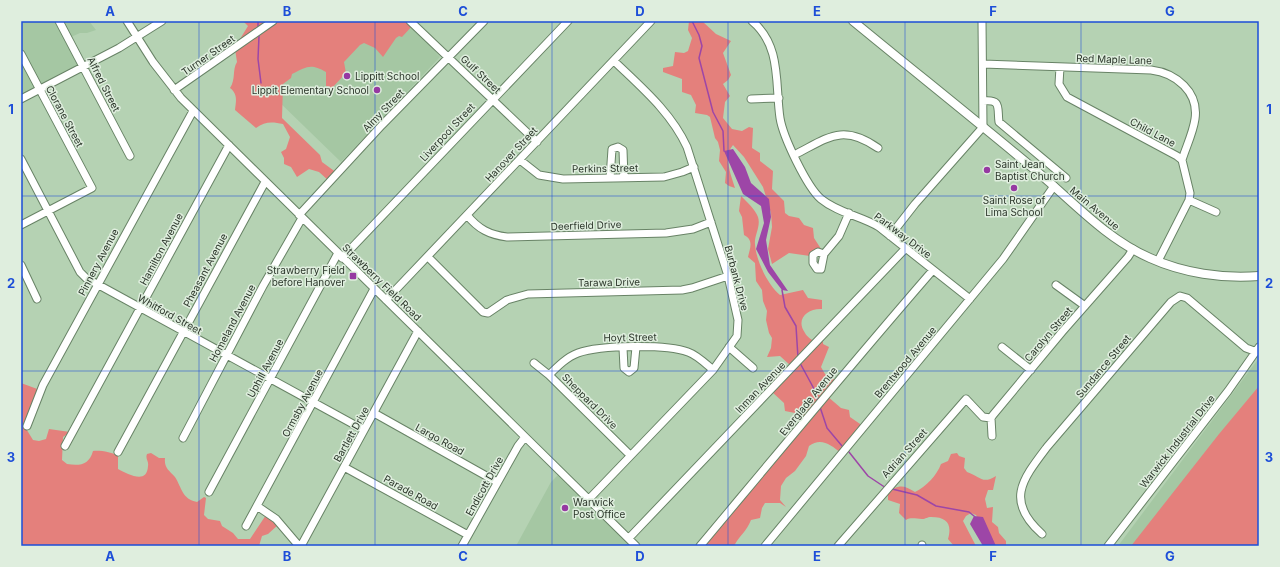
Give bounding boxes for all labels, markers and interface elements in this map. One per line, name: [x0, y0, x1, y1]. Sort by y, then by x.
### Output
text: A: [105, 3, 115, 19]
text: B: [283, 3, 292, 19]
text: C: [458, 3, 468, 19]
text: D: [635, 3, 645, 19]
text: E: [813, 3, 821, 19]
text: F: [989, 3, 997, 19]
text: G: [1165, 3, 1175, 19]
street label: Turner Street: [179, 32, 237, 78]
street label: Gulf Street: [458, 52, 504, 96]
street label: Red Maple Lane: [1076, 52, 1152, 66]
street label: Alfred Street: [85, 55, 123, 114]
place label: Lippitt School: [355, 70, 419, 82]
marker: Lippitt School: [342, 71, 352, 81]
street label: Clorane Street: [44, 83, 87, 149]
place label: Lippit Elementary School: [252, 84, 369, 96]
marker: Lippit Elementary School: [372, 85, 382, 95]
street label: Almy Street: [360, 86, 407, 134]
street label: Liverpool Street: [417, 100, 477, 163]
text: 1: [8, 101, 14, 117]
text: 1: [1266, 101, 1272, 117]
street label: Child Lane: [1128, 115, 1178, 149]
street label: Hanover Street: [482, 123, 540, 184]
place label: Saint Jean Baptist Church: [995, 158, 1065, 182]
street label: Perkins Street: [572, 161, 639, 175]
marker: Saint Jean Baptist Church: [982, 165, 992, 175]
marker: Saint Rose of Lima School: [1009, 183, 1019, 193]
street label: Main Avenue: [1068, 184, 1122, 232]
place label: Saint Rose of Lima School: [983, 194, 1045, 218]
street label: Parkway Drive: [872, 210, 934, 260]
street label: Hamilton Avenue: [137, 211, 185, 287]
street label: Deerfield Drive: [550, 218, 622, 232]
street label: Pinnery Avenue: [75, 226, 121, 297]
street label: Pheasant Avenue: [180, 231, 230, 309]
street label: Strawberry Field Road: [340, 241, 424, 323]
street label: Burbank Drive: [723, 244, 752, 312]
place label: Strawberry Field before Hanover: [267, 264, 345, 288]
marker: Strawberry Field before Hanover: [348, 271, 358, 281]
text: 2: [7, 275, 15, 291]
street label: Tarawa Drive: [578, 275, 640, 289]
text: 2: [1265, 275, 1273, 291]
street label: Homeland Avenue: [207, 282, 258, 364]
street label: Whitford Street: [136, 291, 205, 337]
street label: Carolyn Street: [1022, 304, 1075, 364]
street label: Brentwood Avenue: [872, 324, 938, 400]
street label: Hoyt Street: [603, 331, 657, 343]
street label: Sundance Street: [1073, 332, 1133, 400]
street label: Uphill Avenue: [245, 336, 286, 399]
street label: Inman Avenue: [732, 359, 788, 415]
street label: Everglade Avenue: [777, 364, 839, 438]
street label: Ormsby Avenue: [279, 367, 325, 439]
street label: Sheppard Drive: [560, 371, 620, 431]
street label: Warwick Industrial Drive: [1137, 392, 1217, 490]
street label: Bartlett Drive: [331, 404, 371, 464]
street label: Largo Road: [414, 421, 466, 457]
street label: Adrian Street: [879, 425, 930, 480]
text: 3: [7, 449, 15, 465]
text: 3: [1265, 449, 1273, 465]
street label: Endicott Drive: [463, 454, 505, 518]
street label: Parade Road: [382, 472, 440, 512]
place label: Warwick Post Office: [573, 496, 625, 520]
marker: Warwick Post Office: [560, 503, 570, 513]
text: A: [105, 548, 115, 564]
text: B: [283, 548, 292, 564]
text: C: [458, 548, 468, 564]
text: D: [635, 548, 645, 564]
text: E: [813, 548, 821, 564]
text: F: [989, 548, 997, 564]
text: G: [1165, 548, 1175, 564]

